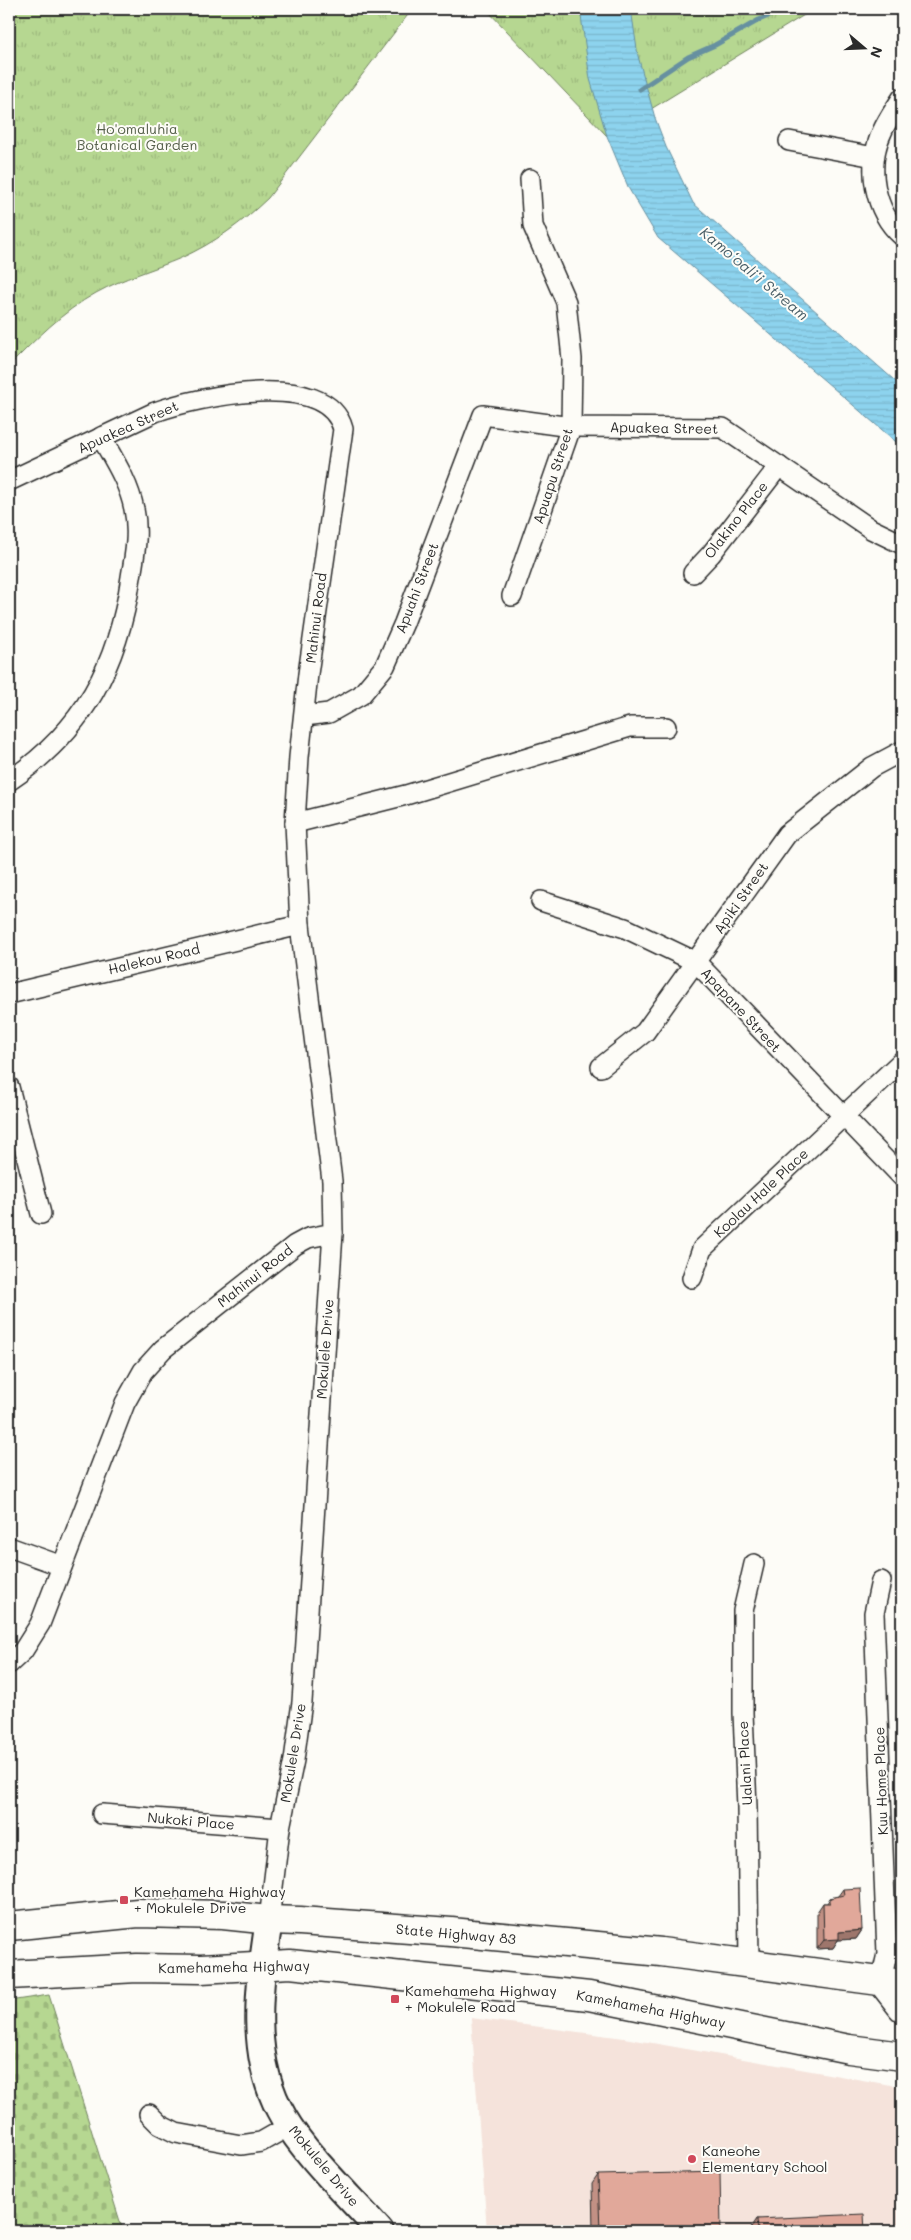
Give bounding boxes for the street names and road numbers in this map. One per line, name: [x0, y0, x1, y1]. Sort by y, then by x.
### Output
street label: Apuakea Street: [74, 396, 181, 457]
street label: Apuakea Street: [610, 417, 718, 438]
street label: Apuapu Street: [528, 425, 577, 526]
street label: Olakino Place: [699, 477, 772, 562]
street label: Apuahi Street: [390, 540, 443, 636]
street label: Mahinui Road: [301, 571, 330, 664]
street label: Apiki Street: [709, 858, 772, 937]
street label: Halekou Road: [106, 939, 202, 978]
street label: Apapane Street: [697, 963, 786, 1056]
street label: Koolau Hale Place: [709, 1144, 812, 1241]
street label: Mahinui Road: [213, 1240, 297, 1311]
street label: Mokulele Drive: [312, 1298, 337, 1400]
street label: Mokulele Drive: [275, 1702, 310, 1804]
street label: Ualani Place: [733, 1720, 756, 1806]
street label: Kuu Home Place: [869, 1726, 892, 1836]
street label: Nukoki Place: [147, 1807, 236, 1834]
street label: State Highway 83: [395, 1919, 517, 1948]
street label: Kamehameha Highway: [158, 1956, 310, 1977]
street label: Kamehameha Highway: [575, 1985, 727, 2032]
street label: Mokulele Drive: [285, 2121, 364, 2210]

